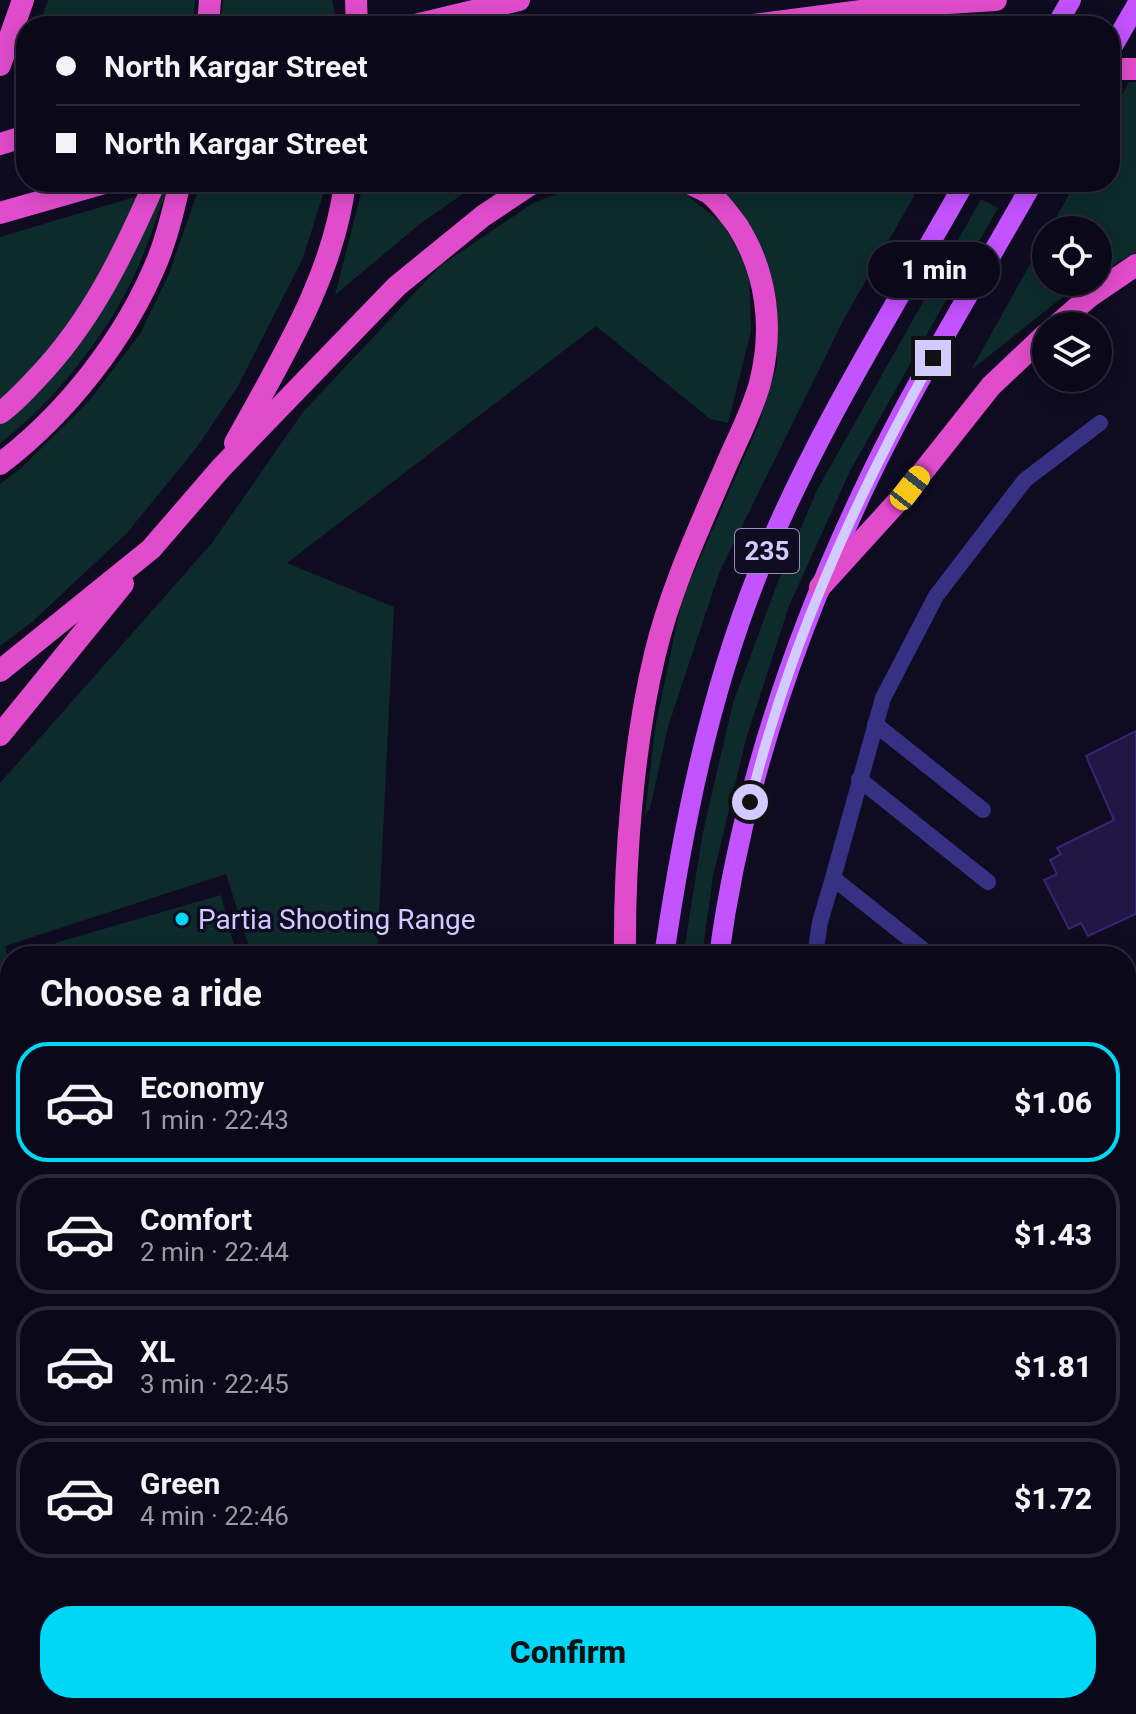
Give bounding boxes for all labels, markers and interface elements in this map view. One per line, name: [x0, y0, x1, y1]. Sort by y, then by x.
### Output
text: North Kargar Street: [104, 49, 368, 84]
text: North Kargar Street: [104, 126, 368, 161]
map controls: [1032, 216, 1112, 392]
button: locate: [1032, 216, 1112, 296]
callout: 1 min: [867, 242, 999, 298]
text: 1 min: [901, 255, 967, 285]
button: layers: [1032, 312, 1112, 392]
route end: [915, 340, 951, 376]
car: [886, 462, 934, 514]
road number: 235: [735, 529, 799, 573]
route start: [732, 784, 768, 820]
place label: Partia Shooting Range: [198, 903, 476, 936]
marker: Partia Shooting Range: [173, 910, 191, 928]
text: Choose a ride: [40, 973, 262, 1015]
icon: car: [44, 1066, 116, 1138]
text: Economy: [140, 1070, 264, 1105]
text: $1.06: [1014, 1085, 1092, 1120]
text: 1 min · 22:43: [140, 1105, 289, 1135]
icon: car: [44, 1198, 116, 1270]
text: Comfort: [140, 1202, 252, 1237]
text: $1.43: [1014, 1217, 1092, 1252]
text: 2 min · 22:44: [140, 1237, 289, 1267]
icon: car: [44, 1330, 116, 1402]
text: XL: [140, 1334, 175, 1369]
text: $1.81: [1014, 1349, 1092, 1384]
text: 3 min · 22:45: [140, 1369, 289, 1399]
icon: car: [44, 1462, 116, 1534]
text: Green: [140, 1466, 220, 1501]
text: $1.72: [1014, 1481, 1092, 1516]
text: 4 min · 22:46: [140, 1501, 289, 1531]
button: Confirm: [40, 1606, 1096, 1698]

